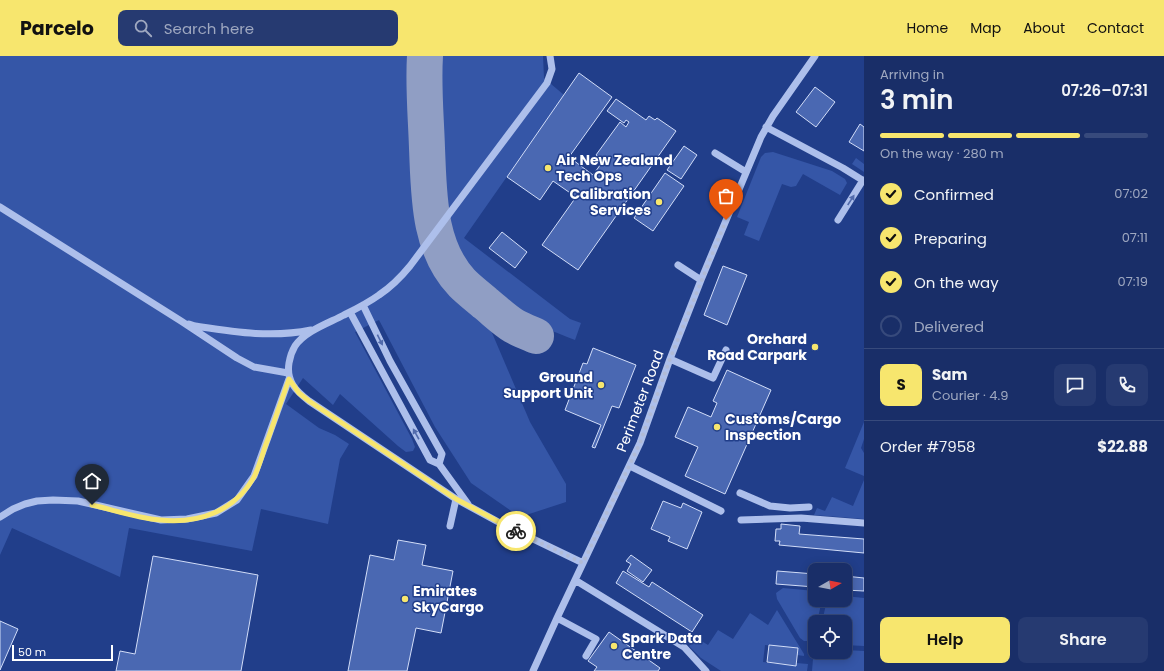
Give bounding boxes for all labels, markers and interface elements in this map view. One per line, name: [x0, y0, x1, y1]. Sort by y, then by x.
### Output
search box: [118, 10, 398, 46]
text: Parcelo: [20, 15, 94, 42]
icon: search: [132, 17, 154, 39]
text: Search here: [164, 18, 254, 39]
text: Home: [906, 18, 948, 38]
text: Map: [970, 18, 1001, 38]
text: About: [1023, 18, 1065, 38]
text: Contact: [1087, 18, 1144, 38]
text: Arriving in: [880, 65, 944, 84]
text: 07:26–07:31: [1061, 80, 1148, 101]
text: 3 min: [880, 82, 953, 118]
text: On the way · 280 m: [880, 144, 1004, 163]
place label: Air New Zealand Tech Ops: [556, 150, 673, 186]
marker: Air New Zealand Tech Ops: [543, 163, 553, 173]
pin: [709, 179, 743, 220]
icon: check: [880, 183, 902, 205]
place label: Calibration Services: [569, 184, 651, 220]
text: Confirmed: [914, 184, 994, 205]
text: 07:02: [1114, 184, 1148, 203]
icon: bag: [715, 185, 737, 207]
one-way arrow: [847, 195, 855, 205]
marker: Calibration Services: [654, 197, 664, 207]
icon: check: [880, 227, 902, 249]
text: Preparing: [914, 228, 987, 249]
text: 07:11: [1122, 228, 1148, 247]
icon: check: [880, 271, 902, 293]
text: On the way: [914, 272, 999, 293]
text: 07:19: [1118, 272, 1148, 291]
text: Delivered: [914, 316, 984, 337]
place label: Orchard Road Carpark: [707, 329, 807, 365]
one-way arrow: [377, 334, 383, 346]
marker: Orchard Road Carpark: [810, 342, 820, 352]
street label: Perimeter Road: [611, 347, 669, 455]
text: Sam: [932, 364, 967, 385]
button: chat: [1054, 364, 1096, 406]
button: phone: [1106, 364, 1148, 406]
place label: Ground Support Unit: [503, 367, 593, 403]
text: S: [896, 374, 906, 395]
marker: Ground Support Unit: [596, 380, 606, 390]
text: Courier · 4.9: [932, 386, 1008, 405]
place label: Customs/Cargo Inspection: [725, 409, 841, 445]
marker: Customs/Cargo Inspection: [712, 422, 722, 432]
one-way arrow: [413, 428, 420, 440]
text: Order #7958: [880, 436, 976, 457]
text: $22.88: [1097, 436, 1148, 457]
pin: [75, 464, 109, 505]
icon: home: [81, 470, 103, 492]
courier: [496, 511, 536, 551]
icon: bike: [505, 520, 527, 542]
north arrow: [808, 563, 852, 607]
map controls: [808, 563, 852, 659]
place label: Emirates SkyCargo: [413, 581, 484, 617]
marker: Emirates SkyCargo: [400, 594, 410, 604]
button: locate: [808, 615, 852, 659]
button: Help: [880, 617, 1010, 663]
button: Share: [1018, 617, 1148, 663]
place label: Spark Data Centre: [622, 628, 702, 664]
marker: Spark Data Centre: [609, 641, 619, 651]
scale bar: [12, 643, 113, 662]
text: 50 m: [18, 644, 46, 660]

